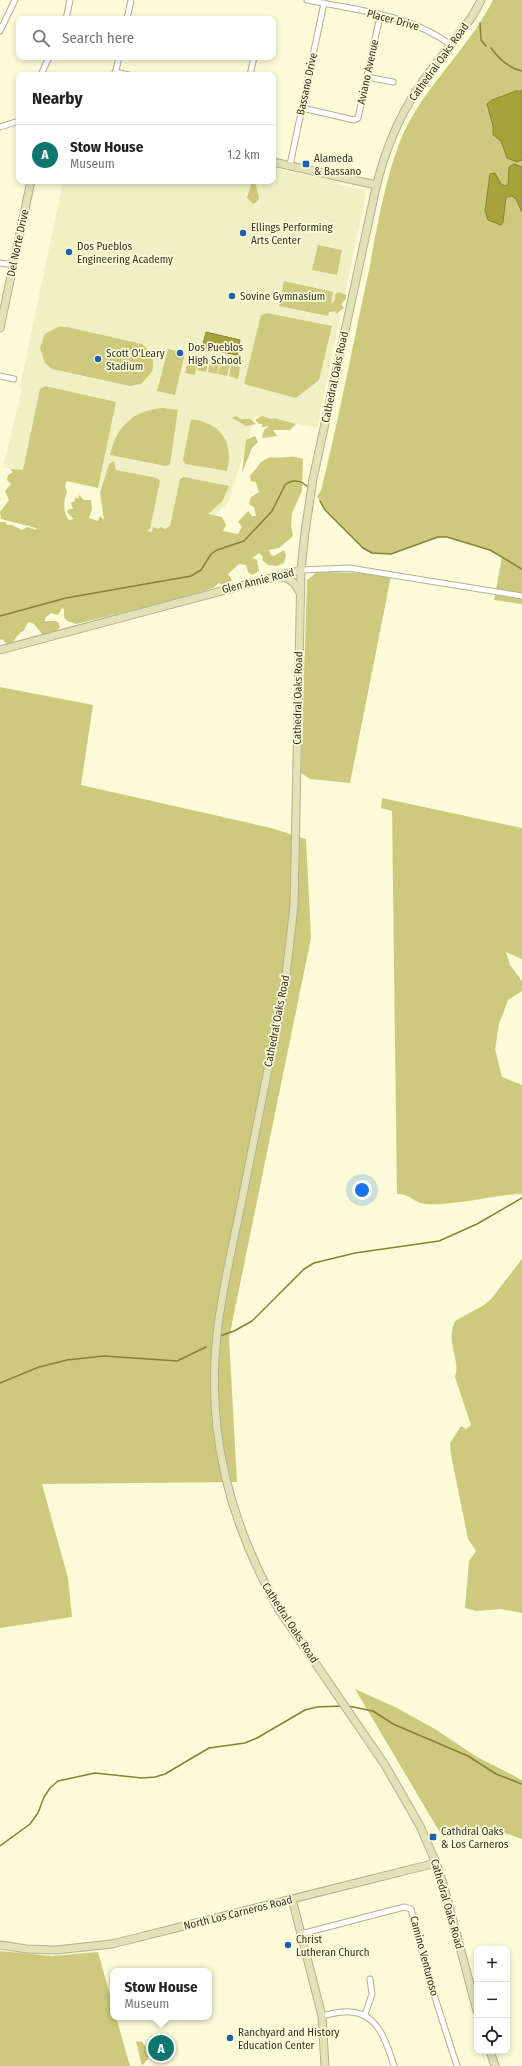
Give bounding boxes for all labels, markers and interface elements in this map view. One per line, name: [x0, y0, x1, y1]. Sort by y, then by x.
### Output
street label: Placer Drive: [365, 7, 421, 33]
search box: [16, 16, 276, 60]
street label: Cathedral Oaks Road: [406, 20, 472, 104]
icon: search: [30, 27, 52, 49]
text: Search here: [62, 29, 134, 47]
street label: Aviano Avenue: [355, 38, 381, 106]
street label: Bassano Drive: [294, 52, 320, 116]
text: Nearby: [32, 88, 83, 109]
text: Stow House: [70, 138, 143, 156]
text: A: [41, 147, 49, 162]
text: 1.2 km: [227, 147, 260, 162]
place label: Alameda & Bassano: [314, 152, 362, 178]
text: Museum: [70, 156, 115, 171]
marker: Alameda & Bassano: [301, 159, 311, 169]
street label: Del Norte Drive: [5, 208, 31, 278]
place label: Ellings Performing Arts Center: [251, 221, 333, 247]
marker: Ellings Performing Arts Center: [238, 228, 248, 238]
place label: Dos Pueblos Engineering Academy: [77, 240, 173, 266]
marker: Dos Pueblos Engineering Academy: [64, 247, 74, 257]
place label: Sovine Gymnasium: [240, 290, 325, 303]
marker: Sovine Gymnasium: [227, 291, 237, 301]
street label: Cathedral Oaks Road: [319, 330, 351, 424]
place label: Dos Pueblos High School: [188, 341, 244, 367]
place label: Scott O'Leary Stadium: [106, 347, 165, 373]
marker: Dos Pueblos High School: [175, 348, 185, 358]
marker: Scott O'Leary Stadium: [93, 354, 103, 364]
street label: Glen Annie Road: [221, 566, 295, 596]
street label: Cathedral Oaks Road: [291, 651, 305, 745]
street label: Cathedral Oaks Road: [262, 974, 292, 1068]
your location: [352, 1180, 372, 1200]
street label: Cathedral Oaks Road: [259, 1580, 321, 1666]
place label: Cathdral Oaks & Los Carneros: [441, 1825, 509, 1851]
marker: Cathdral Oaks & Los Carneros: [428, 1832, 438, 1842]
street label: Cathedral Oaks Road: [428, 1857, 466, 1951]
street label: North Los Carneros Road: [182, 1893, 294, 1933]
street label: Camino Venturoso: [407, 1915, 441, 1997]
place label: Christ Lutheran Church: [296, 1933, 370, 1959]
marker: Christ Lutheran Church: [283, 1940, 293, 1950]
map controls: [474, 1946, 510, 2054]
button: +: [474, 1946, 510, 1982]
popup: [110, 1968, 212, 2020]
text: Stow House: [124, 1978, 198, 1996]
button: −: [474, 1982, 510, 2018]
text: Museum: [124, 1996, 169, 2011]
button: locate: [474, 2018, 510, 2054]
place label: Ranchyard and History Education Center: [238, 2026, 340, 2052]
pin: A: [148, 2033, 174, 2063]
marker: Ranchyard and History Education Center: [225, 2033, 235, 2043]

